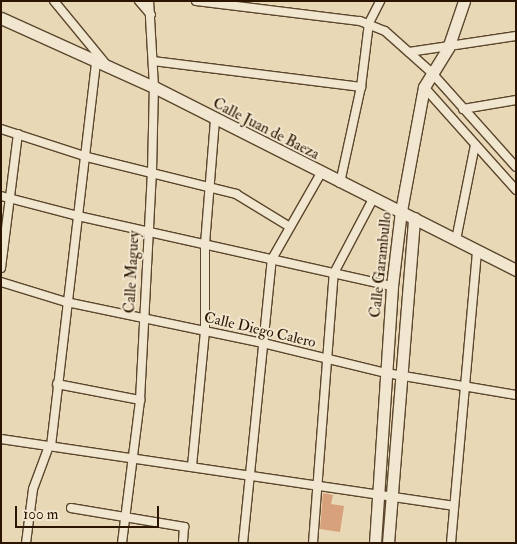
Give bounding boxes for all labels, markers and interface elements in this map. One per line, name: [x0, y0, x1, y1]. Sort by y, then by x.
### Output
street label: Calle Juan de Baeza: [210, 94, 322, 164]
street label: Calle Garambullo: [367, 211, 395, 319]
street label: Calle Maguey: [121, 230, 143, 314]
street label: Calle Diego Calero: [202, 308, 318, 352]
scale bar: [18, 496, 161, 528]
text: 100 m: [23, 505, 58, 524]

